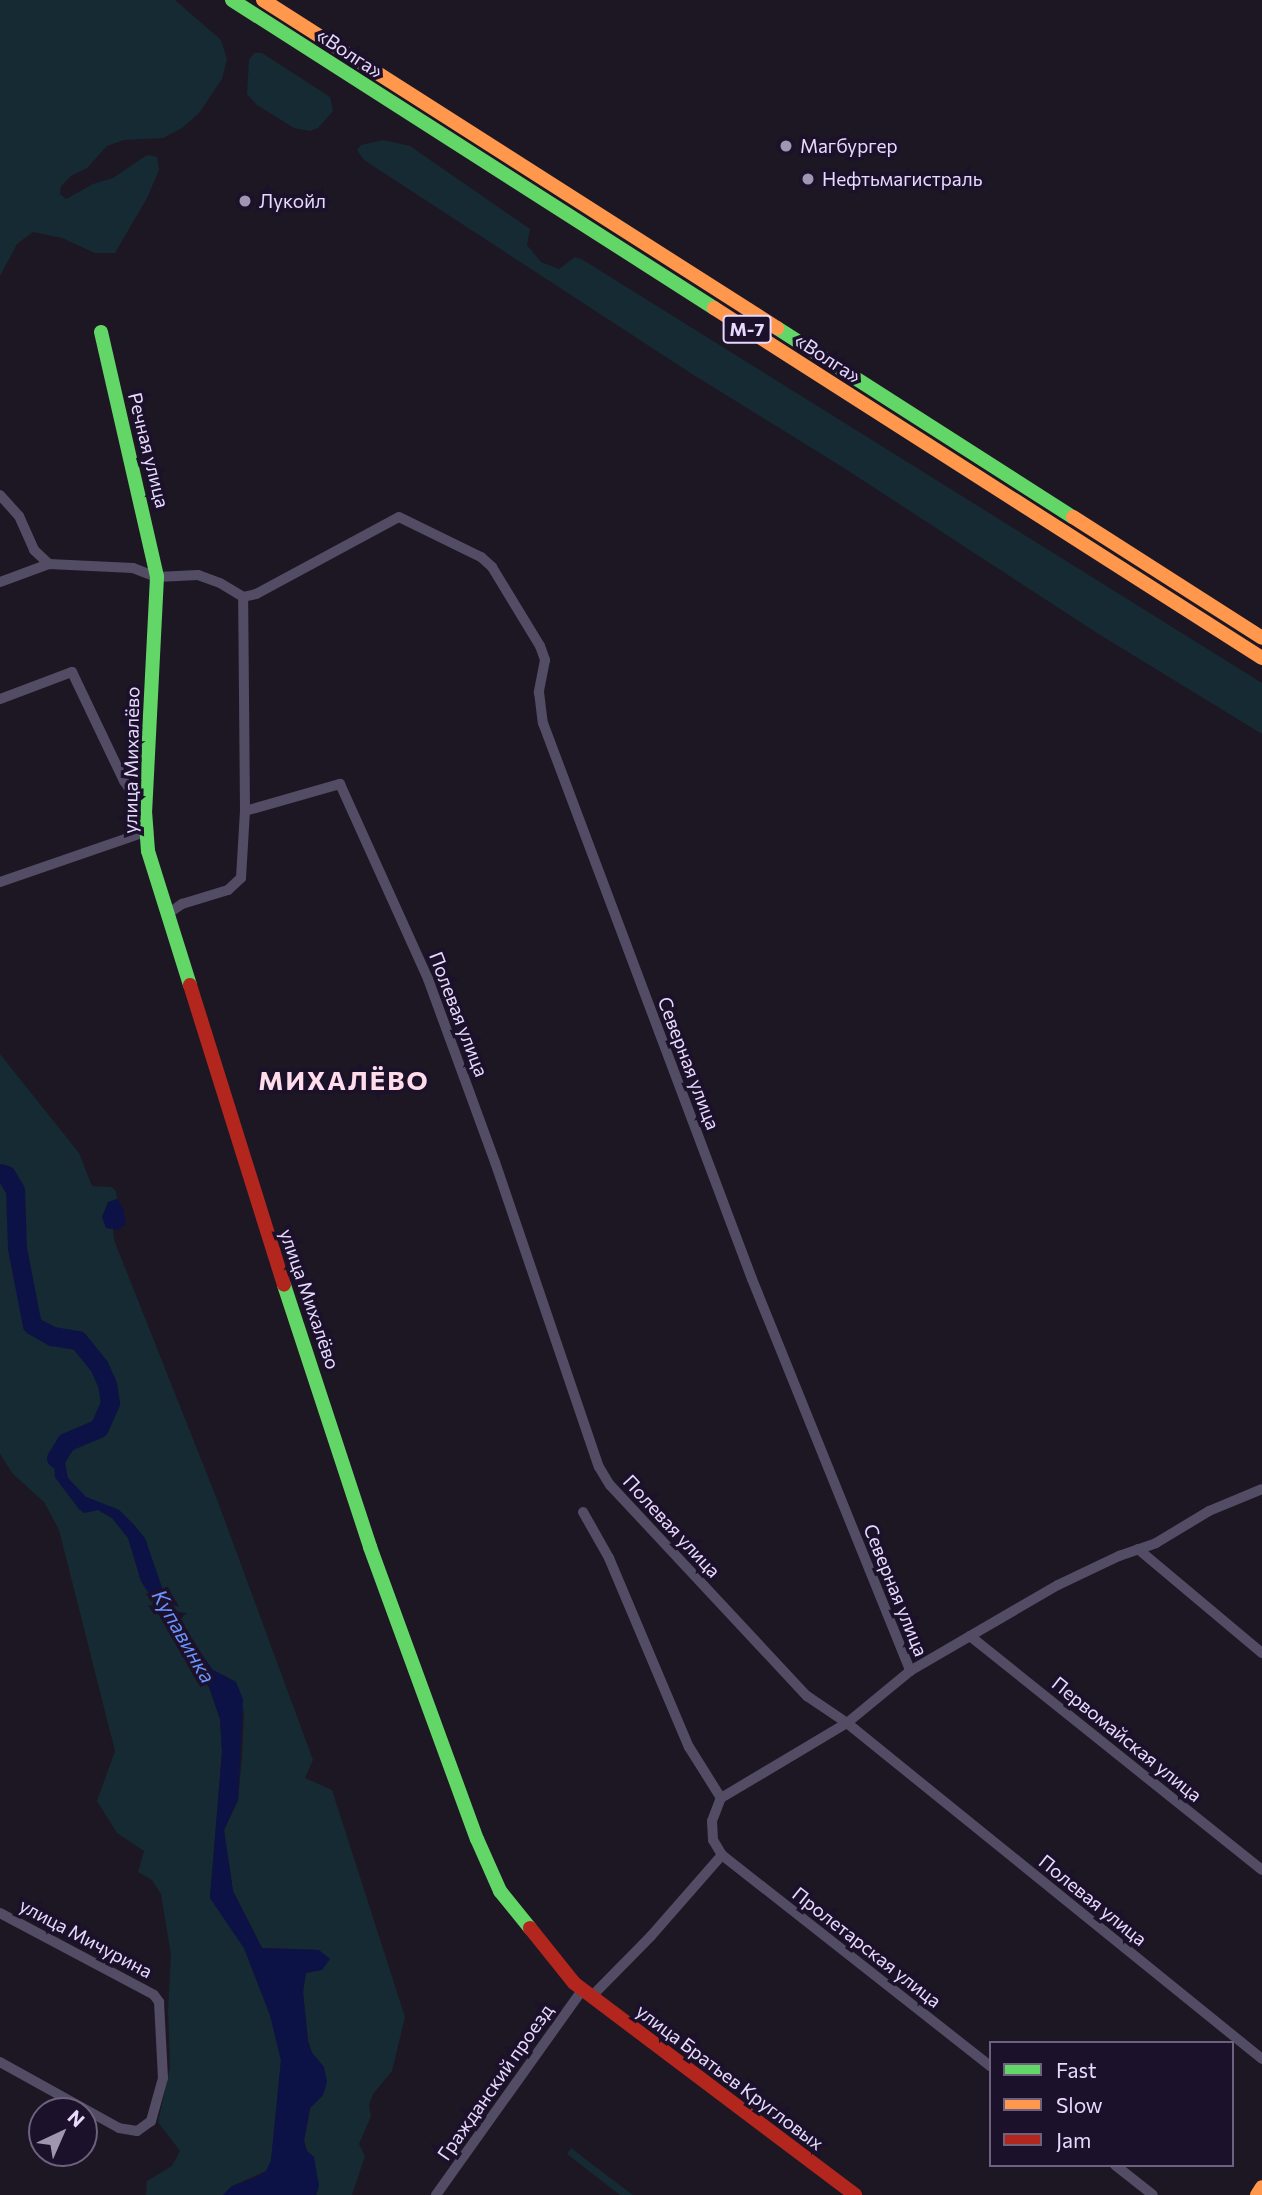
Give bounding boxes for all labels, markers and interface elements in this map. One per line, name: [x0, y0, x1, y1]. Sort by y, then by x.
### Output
street label: «Волга»: [313, 23, 387, 83]
place label: Магбургер: [800, 135, 898, 157]
marker: Магбургер: [778, 138, 794, 154]
place label: Нефтьмагистраль: [822, 168, 982, 190]
marker: Нефтьмагистраль: [800, 171, 816, 187]
place label: Лукойл: [259, 190, 326, 212]
marker: Лукойл: [237, 193, 253, 209]
road number: М-7: [722, 314, 772, 344]
street label: «Волга»: [791, 328, 865, 388]
street label: Речная улица: [124, 390, 174, 510]
street label: улица Михалёво: [118, 686, 144, 834]
street label: Полевая улица: [425, 948, 493, 1080]
street label: Северная улица: [653, 993, 725, 1133]
district label: МИХАЛЁВО: [259, 1064, 429, 1096]
street label: улица Михалёво: [275, 1226, 345, 1372]
street label: Полевая улица: [619, 1470, 725, 1582]
street label: Северная улица: [859, 1521, 933, 1659]
water label: Купавинка: [147, 1585, 221, 1687]
street label: Первомайская улица: [1048, 1672, 1206, 1806]
street label: Полевая улица: [1035, 1850, 1151, 1950]
street label: Пролетарская улица: [788, 1882, 946, 2012]
street label: улица Мичурина: [16, 1893, 156, 1983]
street label: Гражданский проезд: [432, 1999, 558, 2165]
street label: улица Братьев Кругловых: [632, 1999, 828, 2155]
legend: [989, 2041, 1234, 2167]
text: Fast: [1056, 2057, 1097, 2082]
text: Slow: [1056, 2092, 1103, 2117]
north arrow: [28, 2097, 98, 2167]
text: N: [63, 2105, 90, 2131]
text: Jam: [1056, 2127, 1091, 2152]

